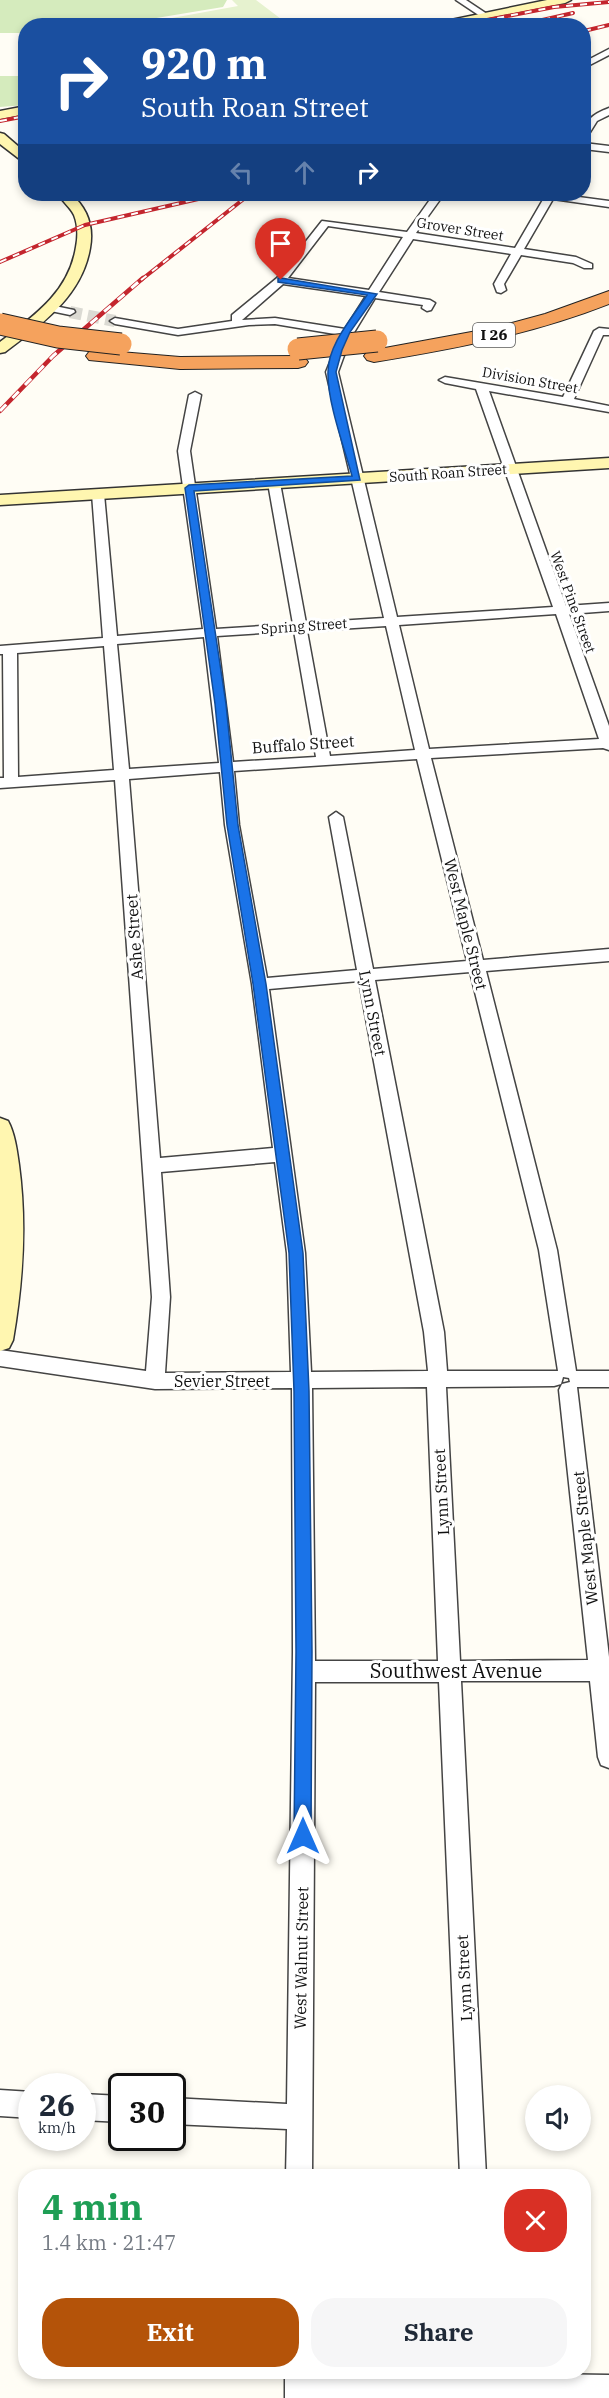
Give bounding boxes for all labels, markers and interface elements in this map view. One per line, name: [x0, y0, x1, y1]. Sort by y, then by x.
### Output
text: 920 m: [141, 36, 267, 91]
icon: right: [42, 42, 120, 120]
text: South Roan Street: [141, 89, 369, 124]
icon: left: [225, 156, 258, 189]
icon: ahead: [288, 156, 321, 189]
icon: right: [351, 156, 384, 189]
street label: Grover Street: [415, 213, 505, 245]
pin: [255, 218, 306, 280]
icon: arrive: [264, 227, 297, 260]
road number: I 26: [473, 323, 515, 347]
street label: Division Street: [481, 363, 579, 397]
street label: South Roan Street: [388, 460, 508, 486]
street label: West Pine Street: [546, 548, 600, 656]
street label: Spring Street: [260, 614, 348, 638]
street label: Buffalo Street: [251, 730, 355, 758]
street label: West Maple Street: [440, 856, 492, 992]
street label: Ashe Street: [121, 893, 147, 981]
street label: Lynn Street: [355, 969, 391, 1058]
street label: Sevier Street: [174, 1371, 270, 1391]
street label: Lynn Street: [429, 1448, 453, 1536]
street label: West Maple Street: [568, 1470, 602, 1606]
street label: Southwest Avenue: [370, 1657, 542, 1684]
position arrow: [271, 1804, 335, 1868]
street label: West Walnut Street: [290, 1886, 312, 2030]
street label: Lynn Street: [452, 1934, 476, 2022]
speed limit sign: 30: [108, 2073, 186, 2151]
text: 26: [39, 2085, 75, 2124]
map controls: [525, 2085, 591, 2151]
button: sound: [525, 2085, 591, 2151]
text: km/h: [38, 2118, 76, 2137]
text: 4 min: [42, 2183, 143, 2230]
button: close: [504, 2189, 567, 2252]
text: 1.4 km · 21:47: [42, 2229, 176, 2256]
button: Exit: [42, 2298, 299, 2367]
button: Share: [311, 2298, 567, 2367]

